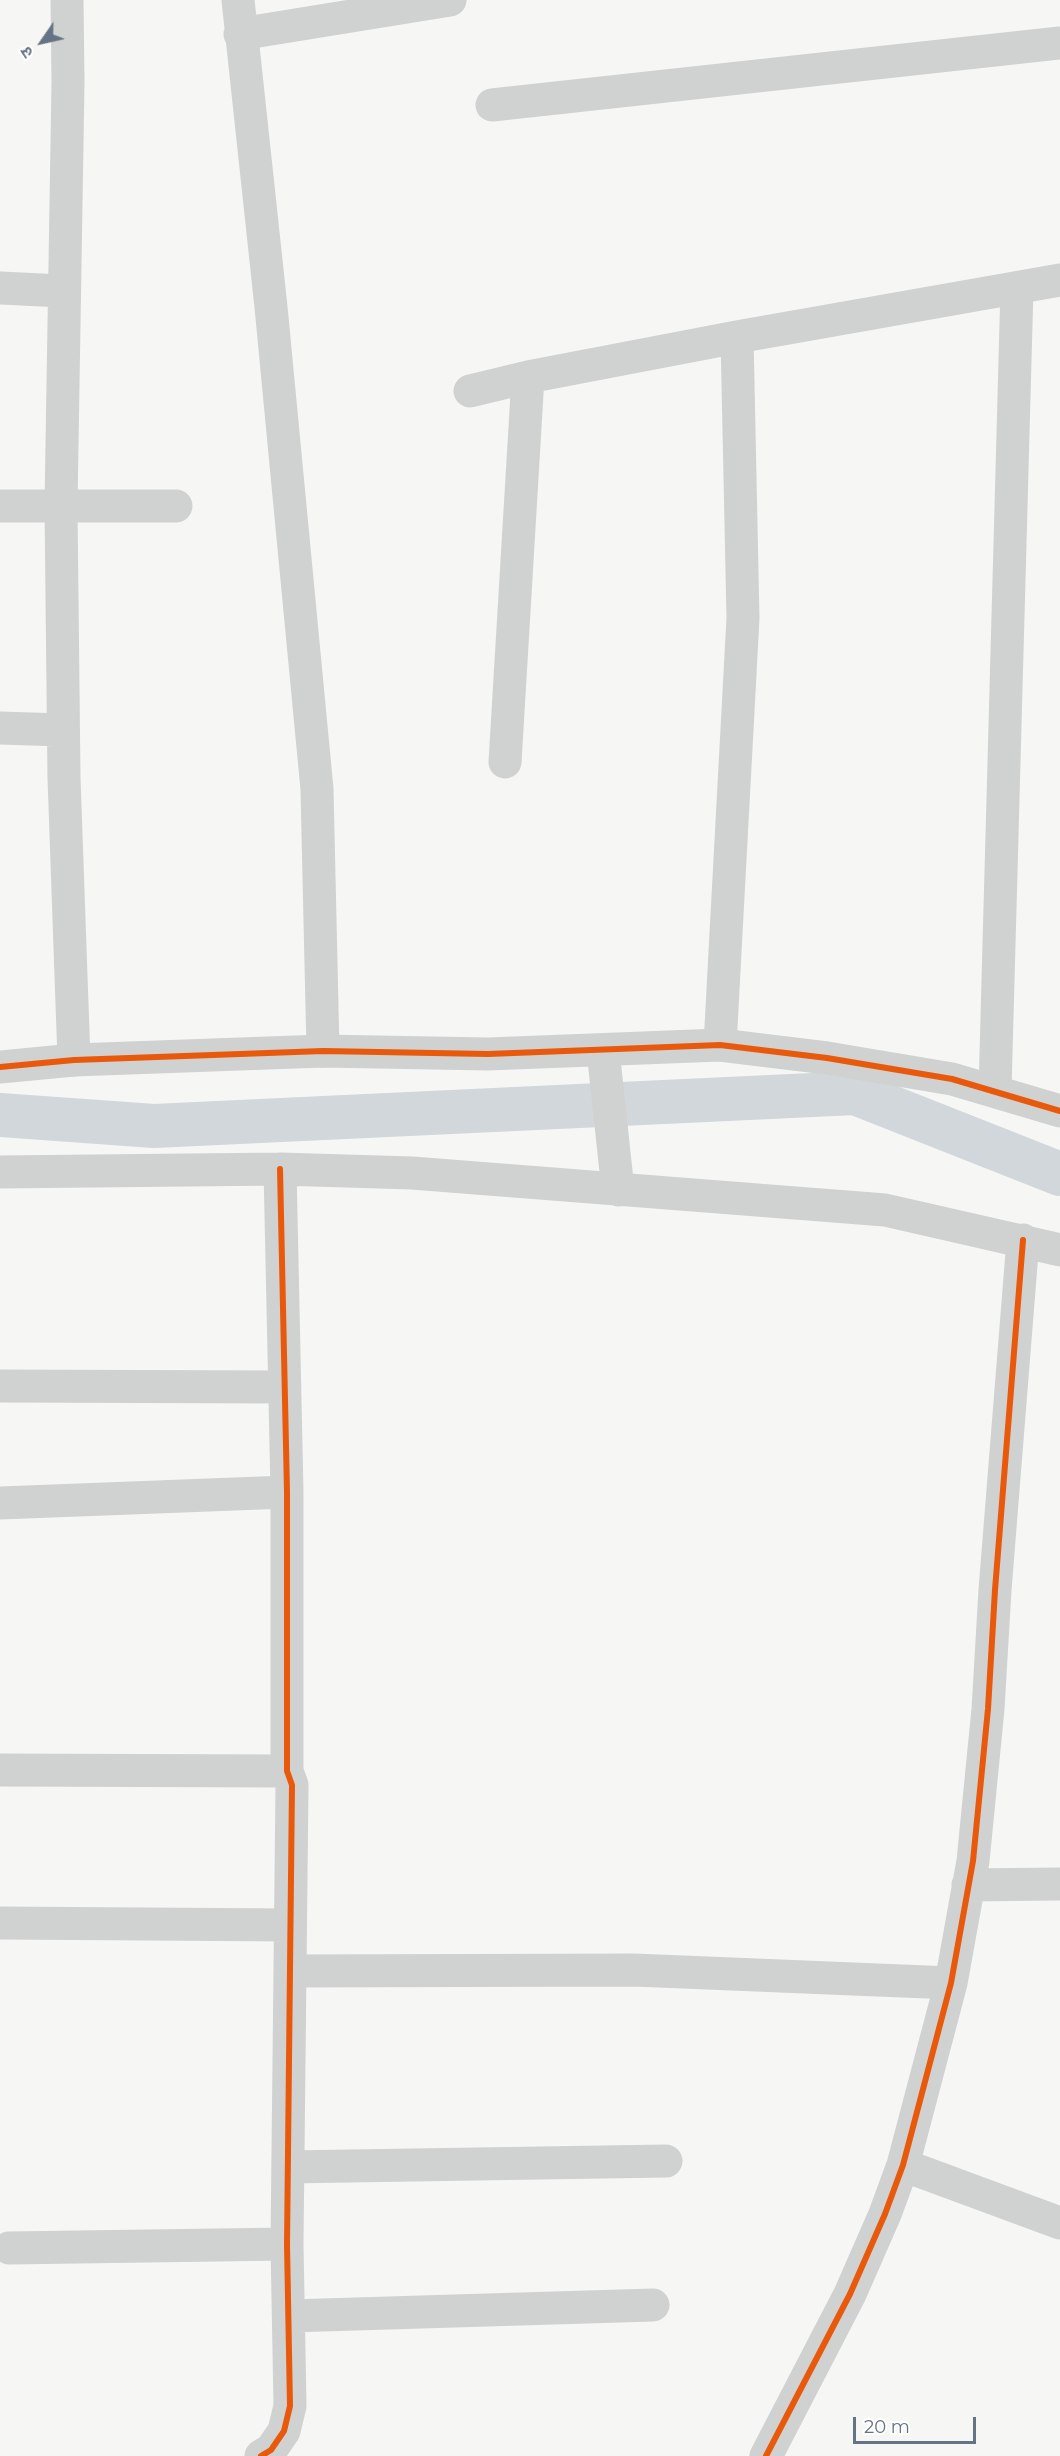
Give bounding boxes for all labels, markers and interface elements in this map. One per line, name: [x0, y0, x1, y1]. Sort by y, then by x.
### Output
north arrow: [12, 12, 72, 72]
text: उ: [16, 43, 37, 62]
scale bar: [856, 2405, 979, 2443]
text: 20 m: [864, 2416, 910, 2438]

